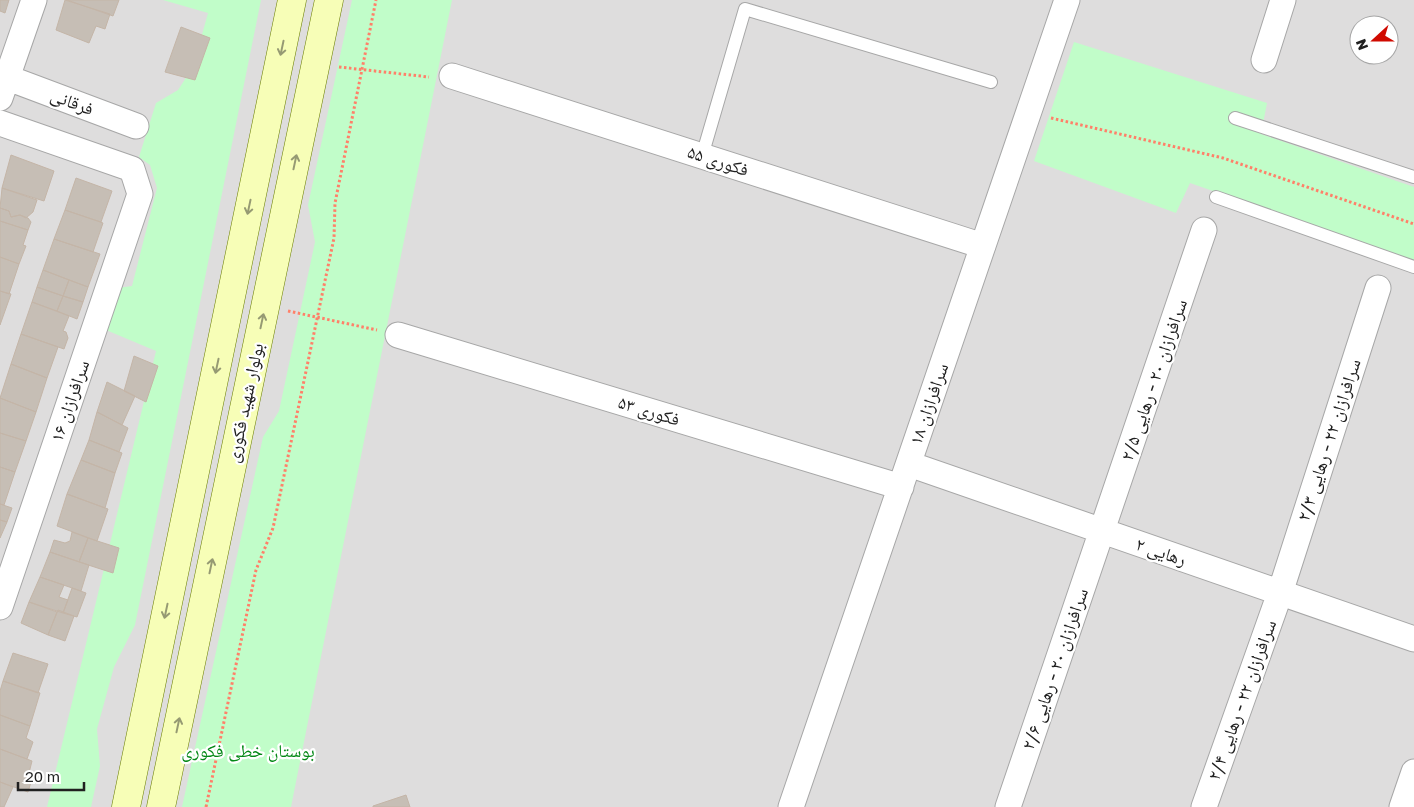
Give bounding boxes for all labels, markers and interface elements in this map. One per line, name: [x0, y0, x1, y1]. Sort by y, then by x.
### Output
north arrow: [1349, 15, 1399, 65]
text: N: [1352, 37, 1371, 53]
one-way arrow: [277, 39, 286, 55]
street label: فرقانی: [47, 83, 97, 120]
street label: فکوری ۵۵: [685, 140, 752, 181]
one-way arrow: [291, 155, 301, 171]
one-way arrow: [244, 199, 253, 215]
street label: سرافرازان ۲۰ - رهایی ۲/۵: [1115, 296, 1192, 464]
one-way arrow: [258, 314, 267, 330]
street label: بولوار شهید فکوری: [221, 341, 268, 465]
street label: سرافرازان ۲۲ - رهایی ۲/۳: [1291, 356, 1366, 524]
street label: سرافرازان ۱۶: [45, 357, 94, 445]
one-way arrow: [211, 358, 221, 374]
street label: سرافرازان ۱۸: [904, 360, 953, 448]
street label: فکوری ۵۳: [616, 390, 683, 431]
street label: رهایی ۲: [1133, 532, 1189, 571]
one-way arrow: [207, 558, 216, 574]
street label: سرافرازان ۲۰ - رهایی ۲/۶: [1016, 585, 1093, 753]
one-way arrow: [161, 603, 171, 619]
street label: سرافرازان ۲۲ - رهایی ۲/۴: [1202, 616, 1281, 783]
one-way arrow: [174, 717, 183, 733]
park label: بوستان خطی فکوری: [181, 739, 315, 762]
scale bar: [18, 760, 84, 792]
text: 20 m: [25, 767, 60, 785]

